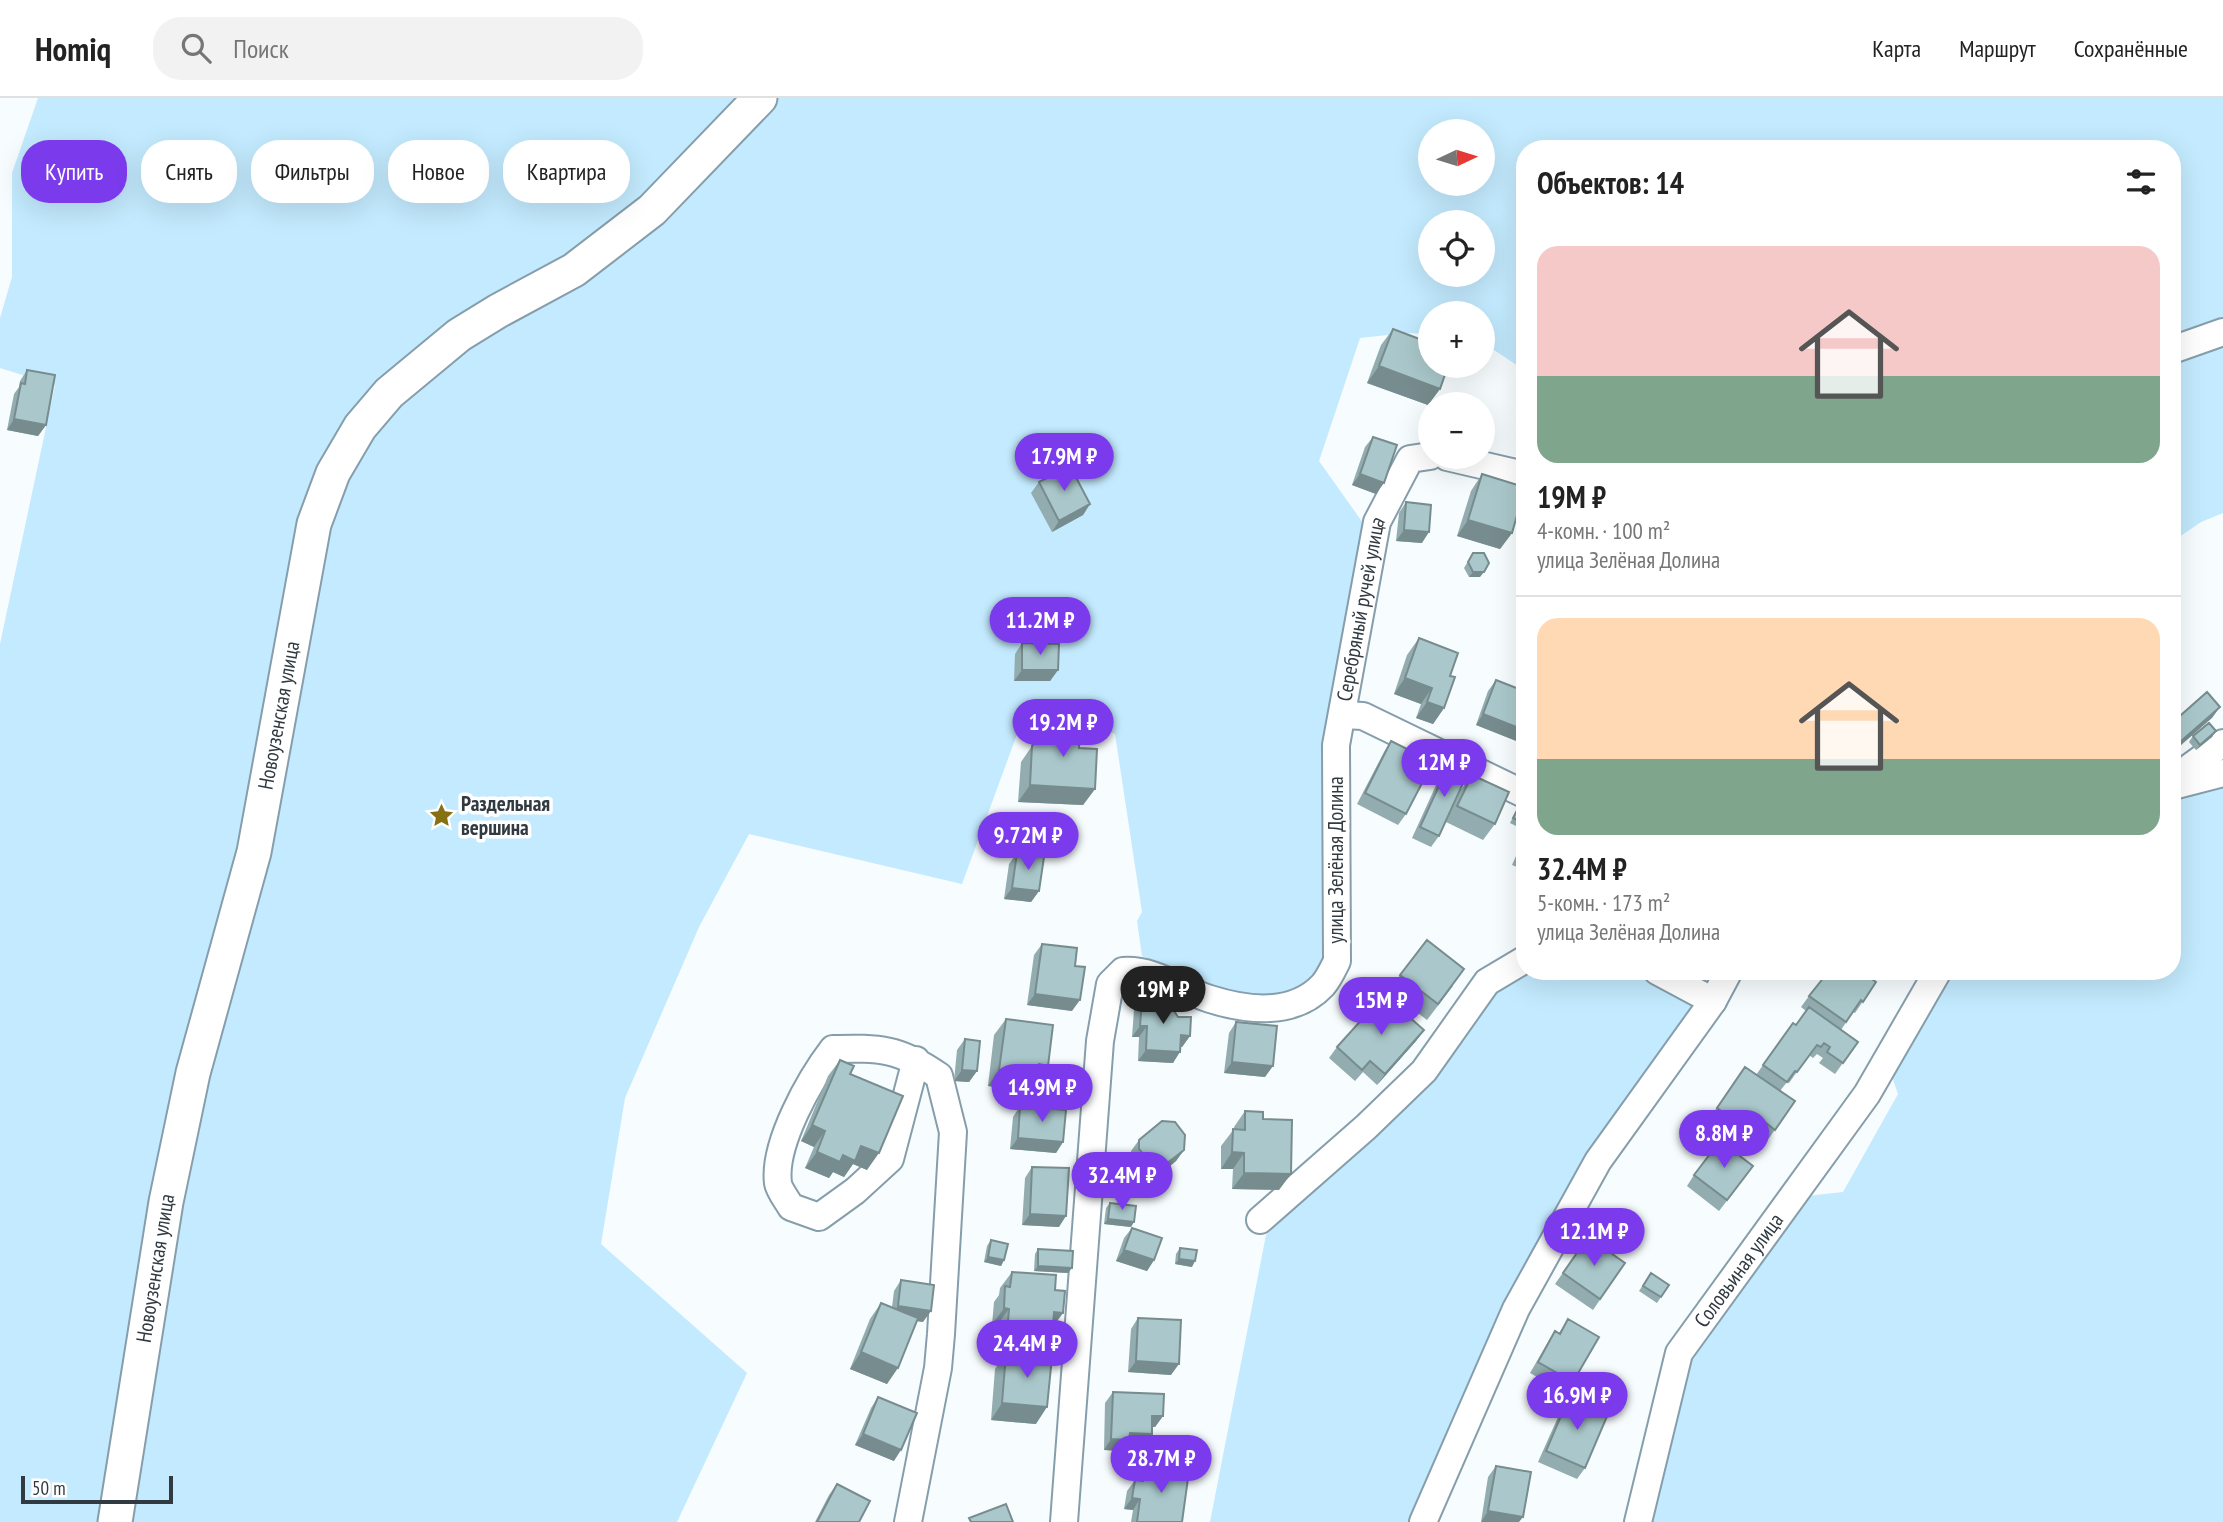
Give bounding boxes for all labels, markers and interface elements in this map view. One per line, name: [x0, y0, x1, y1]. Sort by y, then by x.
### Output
search box: [153, 17, 643, 80]
text: Homiq: [35, 27, 111, 70]
icon: search: [177, 29, 215, 67]
text: Поиск: [233, 32, 289, 65]
text: Карта: [1872, 33, 1921, 64]
text: Маршрут: [1959, 33, 2036, 64]
text: Сохранённые: [2074, 33, 2188, 64]
north arrow: [1418, 119, 1494, 196]
map controls: [1418, 119, 1495, 469]
chip: Купить: [21, 140, 127, 203]
chip: Снять: [141, 140, 237, 203]
chip: Фильтры: [251, 140, 374, 203]
chip: Новое: [388, 140, 489, 203]
chip: Квартира: [503, 140, 630, 203]
text: Объектов: 14: [1537, 163, 1684, 202]
icon: filters: [2122, 163, 2160, 201]
button: locate: [1418, 210, 1495, 287]
icon: home: [1786, 291, 1912, 417]
button: +: [1418, 301, 1495, 378]
button: −: [1418, 392, 1495, 469]
pin: 17.9M ₽: [999, 434, 1129, 493]
text: 17.9M ₽: [1031, 441, 1097, 470]
text: 19M ₽: [1537, 477, 1606, 516]
street label: Серебряный ручей улица: [1330, 511, 1391, 703]
text: 4-комн. · 100 m²: [1537, 516, 1670, 545]
text: улица Зелёная Долина: [1537, 545, 1720, 574]
pin: 11.2M ₽: [975, 598, 1105, 657]
text: 11.2M ₽: [1006, 605, 1074, 634]
street label: Новоузенская улица: [252, 639, 305, 792]
icon: home: [1786, 663, 1912, 789]
pin: 19.2M ₽: [998, 700, 1128, 759]
text: 19.2M ₽: [1029, 707, 1097, 736]
pin: 12M ₽: [1395, 740, 1493, 799]
text: 12M ₽: [1418, 747, 1470, 776]
street label: улица Зелёная Долина: [1322, 776, 1349, 944]
place label: Раздельная вершина: [461, 790, 550, 841]
place icon: Раздельная вершина: [427, 802, 455, 830]
pin: 9.72M ₽: [963, 812, 1093, 872]
text: 9.72M ₽: [994, 820, 1062, 849]
text: 32.4M ₽: [1537, 849, 1627, 888]
text: 5-комн. · 173 m²: [1537, 888, 1670, 917]
text: улица Зелёная Долина: [1537, 917, 1720, 946]
pin: 19M ₽: [1114, 967, 1212, 1026]
text: 19M ₽: [1137, 974, 1189, 1003]
pin: 15M ₽: [1332, 978, 1430, 1037]
text: 15M ₽: [1355, 985, 1407, 1014]
pin: 14.9M ₽: [977, 1065, 1107, 1124]
text: 14.9M ₽: [1008, 1072, 1076, 1101]
pin: 8.8M ₽: [1667, 1110, 1781, 1170]
text: 8.8M ₽: [1695, 1118, 1753, 1147]
pin: 32.4M ₽: [1057, 1152, 1187, 1212]
text: 32.4M ₽: [1088, 1160, 1156, 1189]
street label: Новоузенская улица: [130, 1191, 180, 1345]
pin: 12.1M ₽: [1529, 1208, 1659, 1268]
street label: Соловьиная улица: [1688, 1208, 1789, 1332]
text: 12.1M ₽: [1560, 1216, 1628, 1245]
pin: 24.4M ₽: [962, 1320, 1092, 1380]
text: 24.4M ₽: [993, 1328, 1061, 1357]
pin: 16.9M ₽: [1512, 1372, 1642, 1432]
text: 16.9M ₽: [1543, 1380, 1611, 1409]
pin: 28.7M ₽: [1096, 1436, 1226, 1495]
text: 28.7M ₽: [1127, 1443, 1195, 1472]
scale bar: [21, 1473, 173, 1505]
text: 50 m: [32, 1476, 66, 1500]

